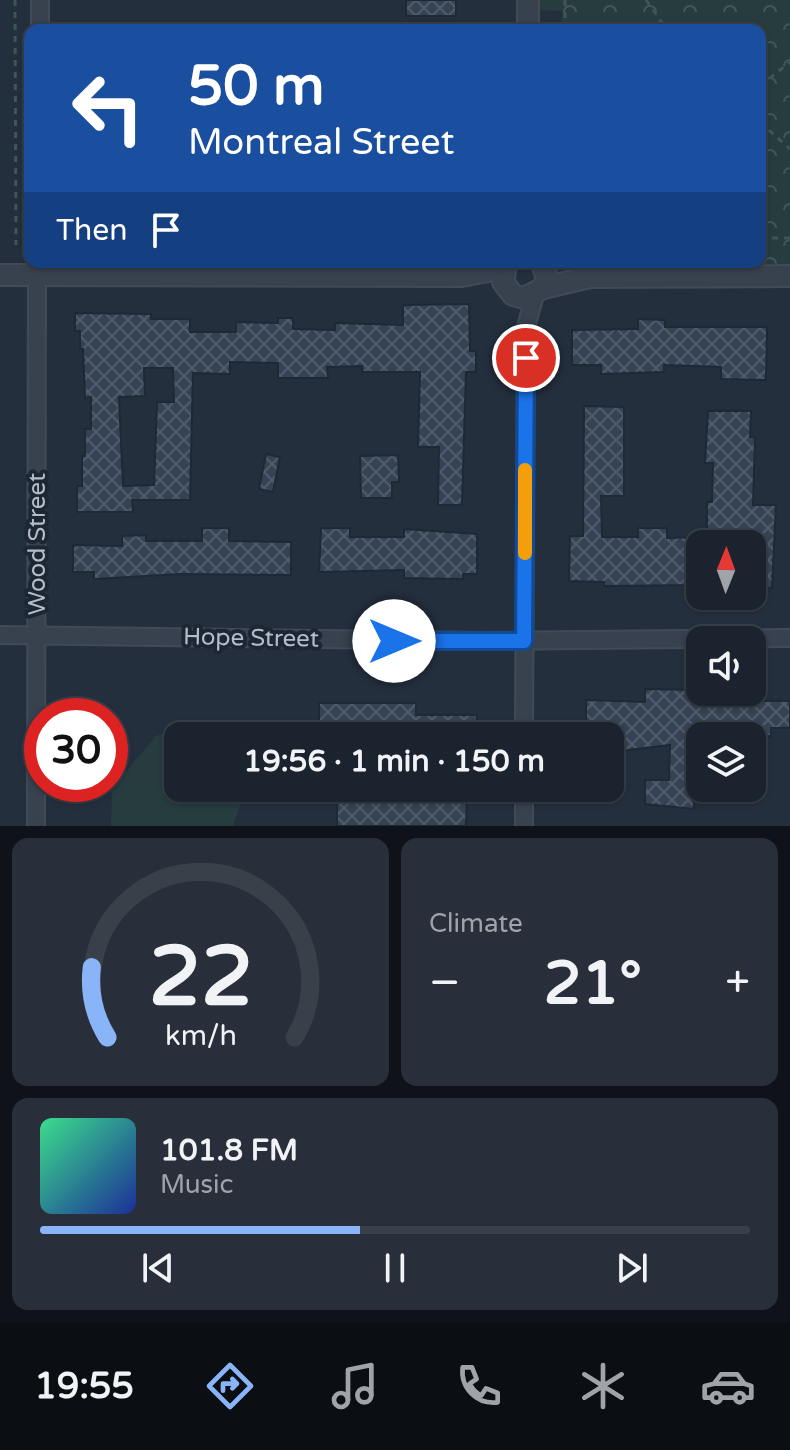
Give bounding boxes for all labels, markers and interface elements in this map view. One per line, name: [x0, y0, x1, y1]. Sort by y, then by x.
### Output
text: 50 m: [188, 53, 324, 120]
icon: left: [56, 56, 160, 160]
text: Montreal Street: [188, 121, 454, 164]
icon: arrive: [144, 208, 188, 252]
text: Then: [56, 212, 128, 249]
pin: [492, 324, 560, 392]
icon: arrive: [504, 336, 548, 380]
street label: Wood Street: [23, 473, 52, 615]
north arrow: [686, 530, 766, 610]
map controls: [686, 530, 766, 802]
position arrow: [352, 599, 436, 683]
street label: Hope Street: [183, 622, 319, 654]
button: sound: [686, 626, 766, 706]
speed limit sign: 30: [24, 698, 128, 802]
button: layers: [686, 722, 766, 802]
text: 19:56 · 1 min · 150 m: [243, 743, 545, 780]
text: Climate: [429, 908, 523, 939]
text: 22: [148, 928, 253, 1028]
text: 21°: [544, 948, 642, 1020]
text: −: [429, 957, 460, 1010]
text: +: [725, 957, 750, 1010]
text: km/h: [165, 1019, 236, 1053]
text: 101.8 FM: [160, 1132, 298, 1169]
text: Music: [160, 1169, 233, 1200]
icon: previous: [136, 1246, 180, 1290]
icon: pause: [373, 1246, 417, 1290]
icon: next: [610, 1246, 654, 1290]
icon: directions: [202, 1358, 258, 1414]
icon: music: [327, 1358, 383, 1414]
icon: phone: [451, 1358, 507, 1414]
icon: climate: [575, 1358, 631, 1414]
icon: car: [700, 1358, 756, 1414]
text: 19:55: [34, 1365, 134, 1408]

